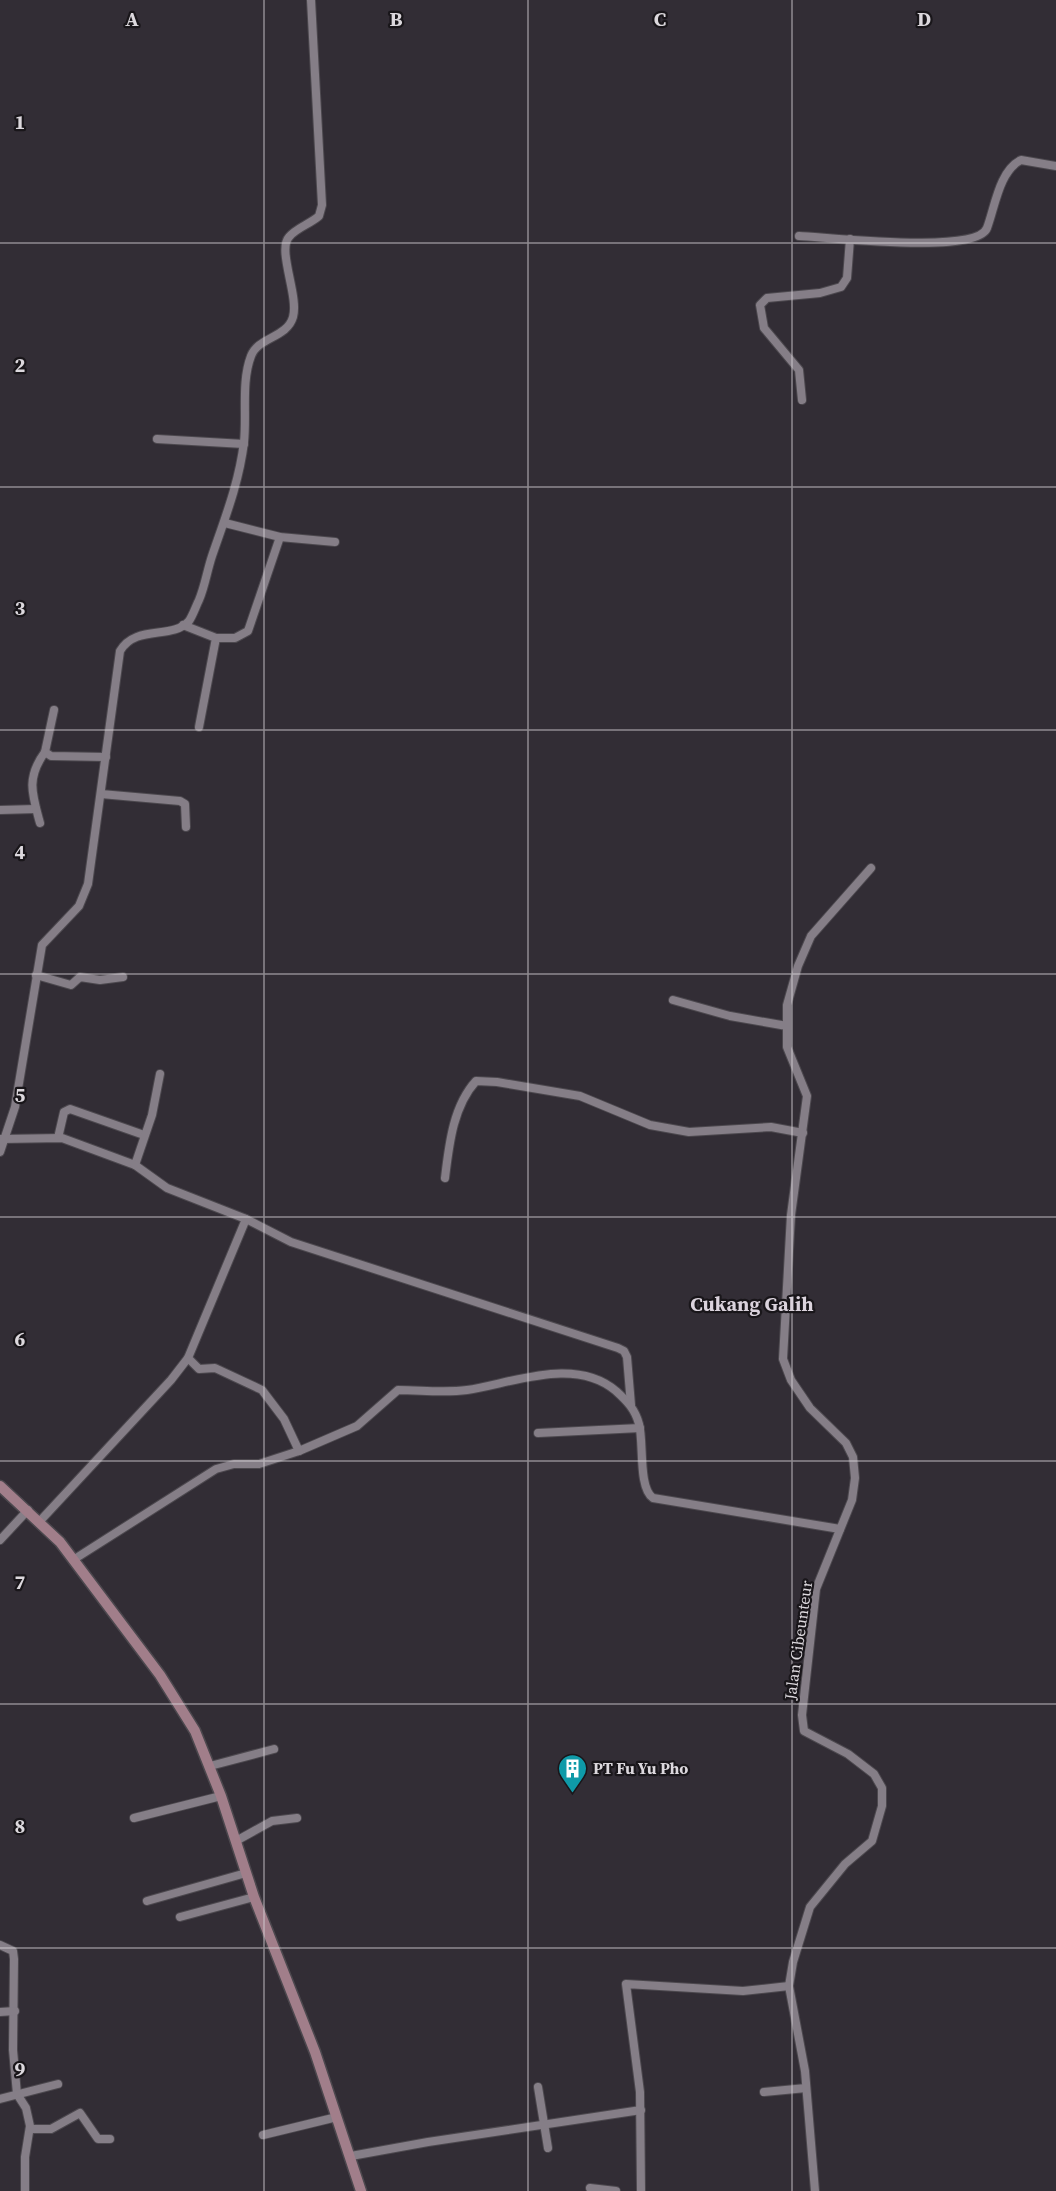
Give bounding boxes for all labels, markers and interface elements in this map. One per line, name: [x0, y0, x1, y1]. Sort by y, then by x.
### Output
text: A: [125, 5, 139, 33]
text: B: [389, 5, 403, 33]
text: C: [654, 5, 666, 33]
text: D: [917, 5, 931, 33]
text: 1: [15, 108, 25, 136]
text: 2: [15, 351, 26, 379]
text: 3: [15, 594, 26, 622]
text: 4: [15, 838, 26, 866]
text: 5: [15, 1081, 26, 1109]
district label: Cukang Galih: [690, 1290, 814, 1318]
text: 6: [15, 1325, 26, 1353]
text: 7: [15, 1568, 26, 1596]
street label: Jalan Cibeunteur: [779, 1579, 817, 1702]
building icon: PT Fu Yu Pho: [556, 1752, 588, 1794]
place label: PT Fu Yu Pho: [593, 1757, 688, 1779]
text: 8: [15, 1812, 25, 1840]
text: 9: [15, 2055, 26, 2083]

